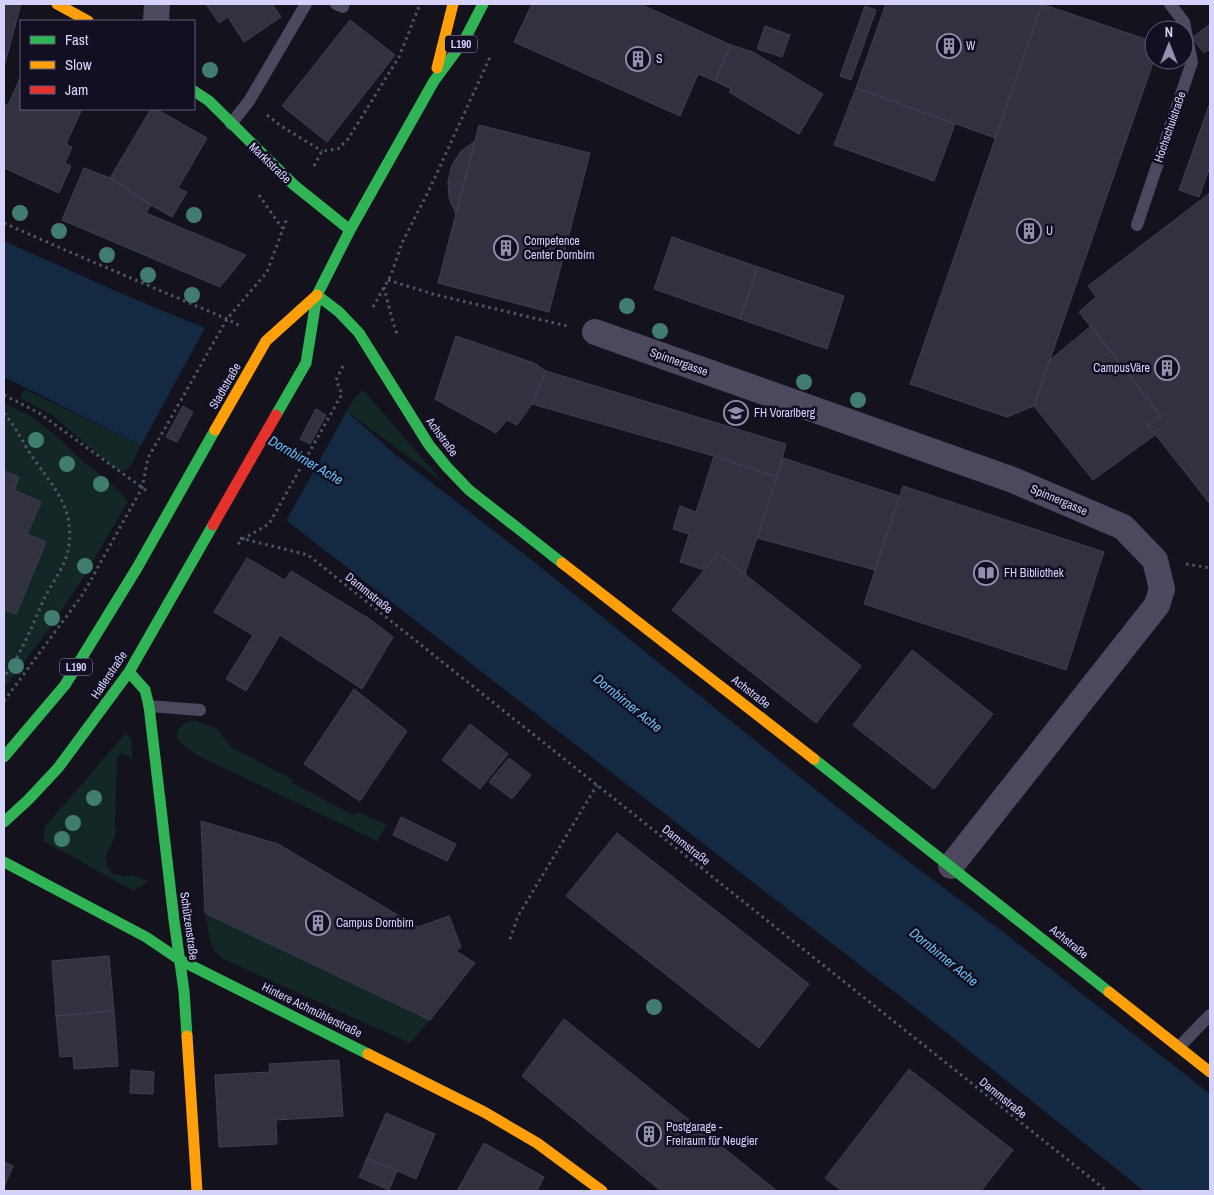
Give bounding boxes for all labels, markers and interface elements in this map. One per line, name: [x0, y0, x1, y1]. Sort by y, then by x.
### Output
legend: [20, 20, 195, 110]
north arrow: [1144, 20, 1194, 70]
text: N: [1165, 23, 1173, 41]
text: Fast: [65, 29, 89, 50]
building icon: W: [936, 33, 962, 59]
road number: L190: [445, 36, 477, 52]
place label: W: [966, 38, 976, 54]
building icon: S: [625, 46, 651, 72]
place label: S: [656, 51, 663, 67]
text: Slow: [65, 54, 92, 75]
text: Jam: [65, 79, 88, 100]
street label: Hochschulstraße: [1150, 89, 1190, 165]
street label: Marktstraße: [246, 139, 294, 187]
building icon: U: [1016, 218, 1042, 244]
place label: U: [1046, 223, 1053, 239]
place label: Competence Center Dornbirn: [524, 233, 595, 263]
building icon: Competence Center Dornbirn: [493, 235, 519, 261]
street label: Spinnergasse: [648, 344, 710, 380]
building icon: CampusVäre: [1154, 355, 1180, 381]
street label: Stadtstraße: [205, 360, 245, 412]
place label: CampusVäre: [1093, 360, 1150, 376]
school or university icon: FH Vorarlberg: [723, 400, 749, 426]
place label: FH Vorarlberg: [754, 405, 816, 421]
street label: Achstraße: [422, 413, 462, 460]
water label: Dornbirner Ache: [265, 431, 347, 489]
street label: Spinnergasse: [1028, 481, 1090, 519]
library icon: FH Bibliothek: [973, 560, 999, 586]
place label: FH Bibliothek: [1004, 565, 1064, 581]
street label: Dammstraße: [342, 569, 396, 617]
street label: Hatlerstraße: [87, 648, 131, 702]
road number: L190: [60, 659, 92, 676]
water label: Dornbirner Ache: [590, 670, 666, 736]
street label: Achstraße: [728, 671, 774, 712]
street label: Dammstraße: [659, 821, 713, 869]
street label: Schützenstraße: [176, 891, 202, 961]
building icon: Campus Dornbirn: [305, 910, 331, 936]
place label: Campus Dornbirn: [336, 915, 414, 931]
street label: Achstraße: [1046, 921, 1091, 962]
water label: Dornbirner Ache: [906, 924, 982, 990]
street label: Hintere Achmühlerstraße: [259, 979, 365, 1041]
street label: Dammstraße: [976, 1074, 1030, 1122]
place label: Postgarage - Freiraum für Neugier: [666, 1119, 759, 1149]
building icon: Postgarage - Freiraum für Neugier: [636, 1121, 662, 1147]

